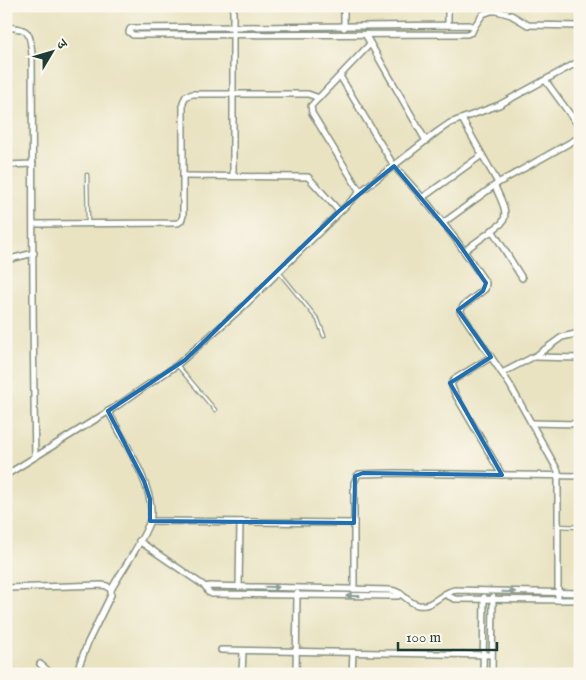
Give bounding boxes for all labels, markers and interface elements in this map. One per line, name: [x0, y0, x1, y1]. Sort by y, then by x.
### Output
north arrow: [28, 28, 78, 78]
text: उ: [52, 35, 71, 54]
one-way arrow: [264, 584, 280, 592]
one-way arrow: [502, 588, 518, 596]
one-way arrow: [345, 592, 361, 600]
scale bar: [398, 620, 497, 652]
text: 100 m: [406, 628, 442, 647]

